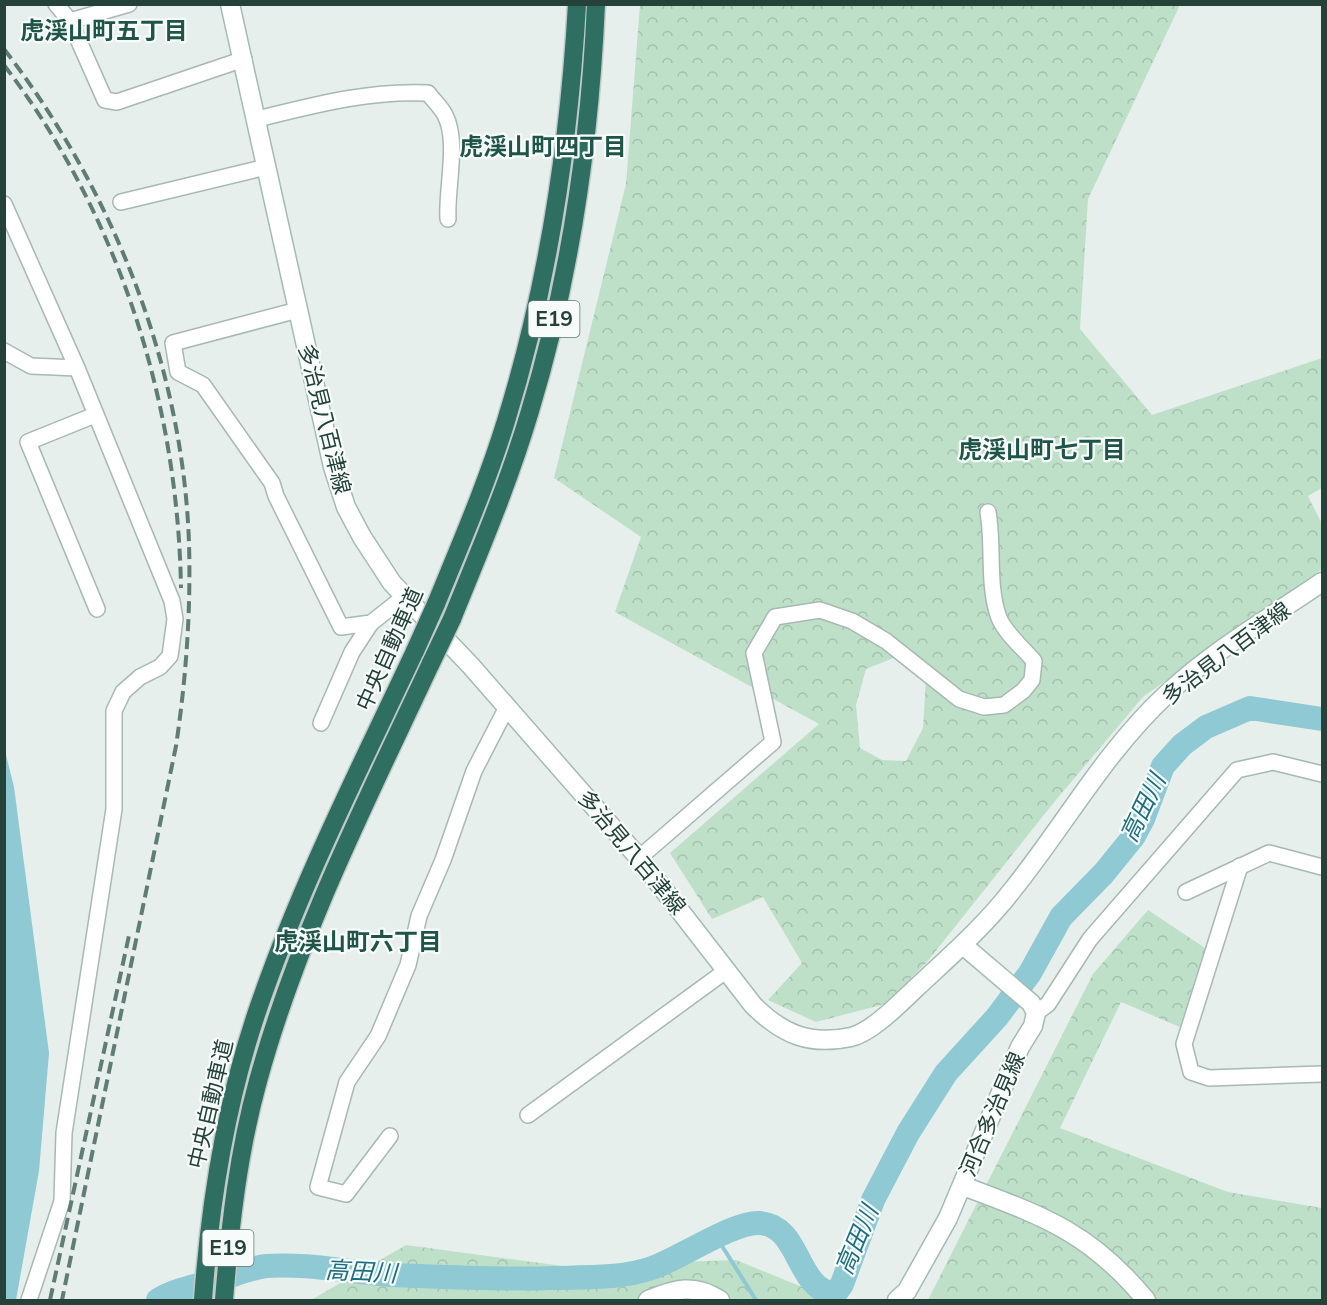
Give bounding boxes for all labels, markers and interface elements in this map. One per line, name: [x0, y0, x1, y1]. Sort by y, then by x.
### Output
district label: 虎渓山町五丁目: [20, 15, 188, 45]
district label: 虎渓山町四丁目: [459, 131, 627, 161]
road number: E19: [528, 301, 580, 337]
street label: 多治見八百津線: [293, 341, 357, 497]
district label: 虎渓山町七丁目: [958, 434, 1126, 464]
street label: 中央自動車道: [349, 583, 429, 715]
street label: 多治見八百津線: [1156, 595, 1296, 711]
water label: 高田川: [1113, 766, 1173, 846]
street label: 多治見八百津線: [572, 784, 692, 920]
district label: 虎渓山町六丁目: [274, 926, 442, 956]
street label: 中央自動車道: [182, 1037, 238, 1171]
street label: 河合多治見線: [953, 1048, 1031, 1180]
water label: 高田川: [828, 1198, 885, 1279]
road number: E19: [202, 1230, 254, 1266]
water label: 高田川: [324, 1254, 401, 1288]

